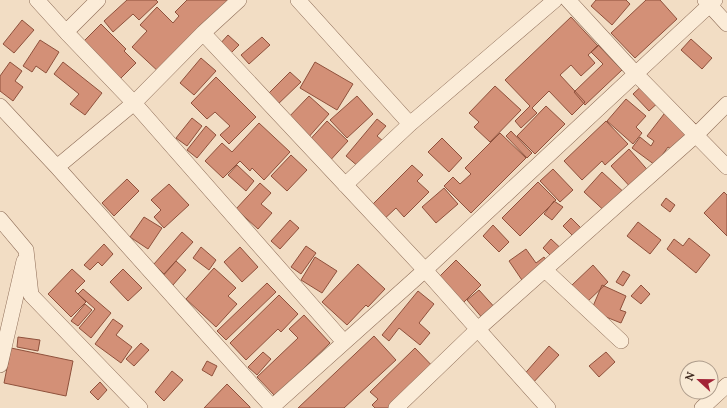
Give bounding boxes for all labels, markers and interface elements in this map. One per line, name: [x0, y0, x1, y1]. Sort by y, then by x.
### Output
north arrow: [679, 360, 719, 400]
text: N: [682, 369, 698, 383]

